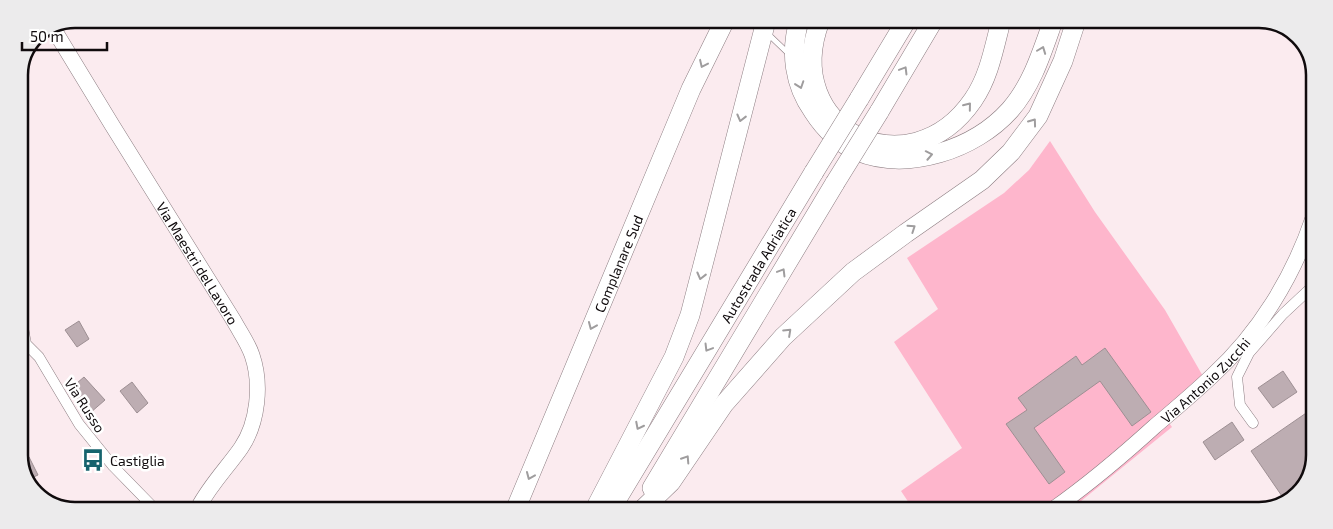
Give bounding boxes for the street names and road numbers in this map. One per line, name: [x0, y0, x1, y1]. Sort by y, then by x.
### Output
street label: Via Maestri del Lavoro: [153, 199, 242, 327]
street label: Autostrada Adriatica: [717, 204, 799, 325]
street label: Complanare Sud: [590, 212, 646, 315]
street label: Via Antonio Zucchi: [1157, 334, 1253, 426]
street label: Via Russo: [61, 375, 109, 436]

